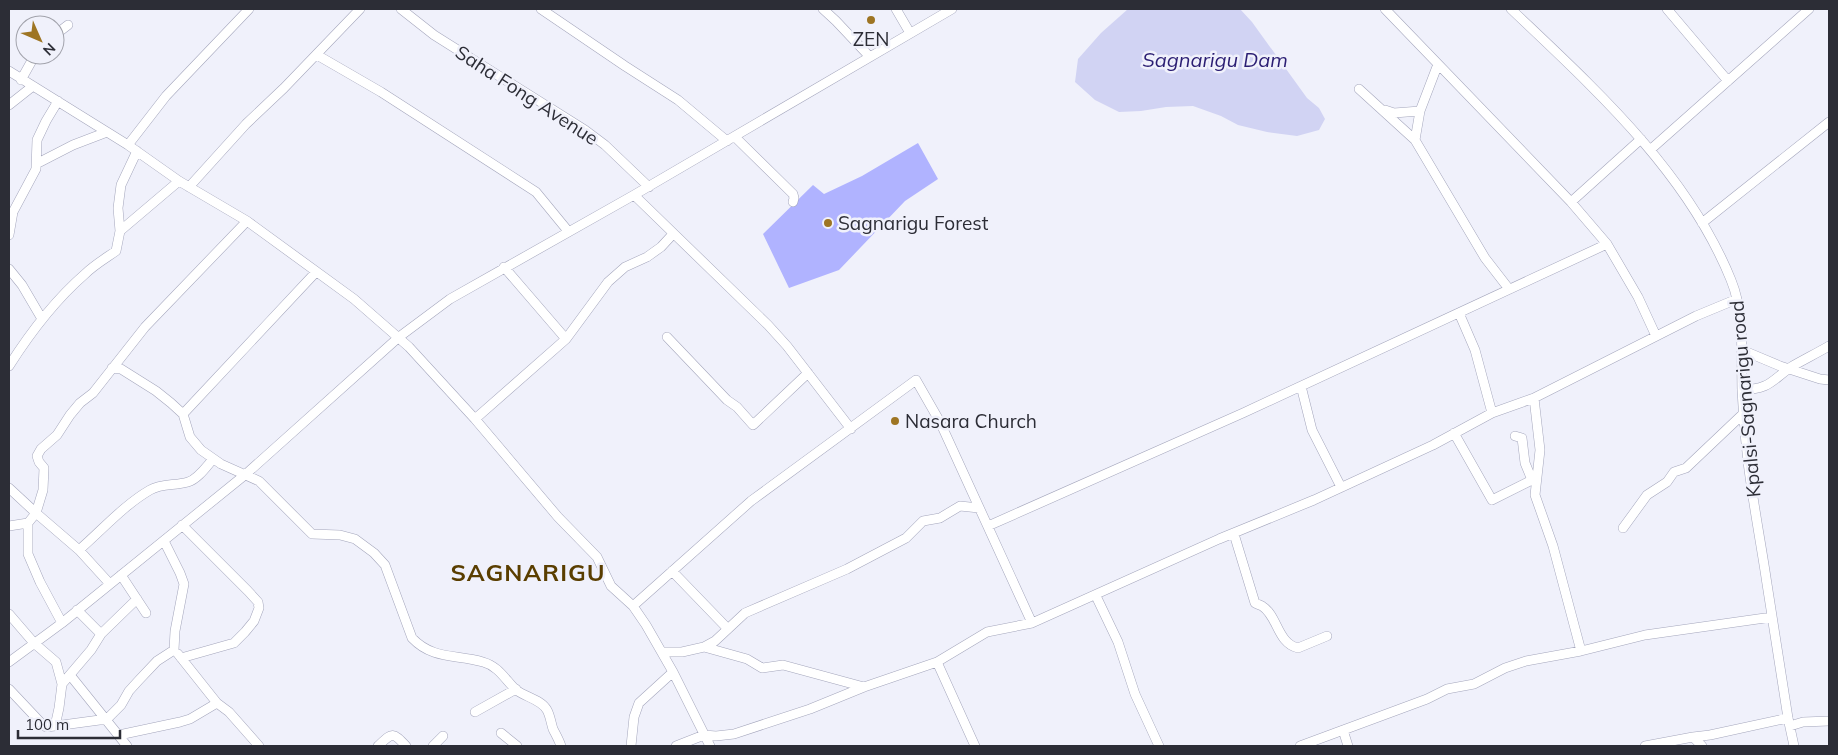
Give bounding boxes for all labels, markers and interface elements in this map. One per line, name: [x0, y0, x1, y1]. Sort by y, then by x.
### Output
marker: ZEN: [865, 14, 877, 26]
north arrow: [15, 15, 65, 65]
place label: ZEN: [853, 27, 889, 51]
text: N: [39, 39, 59, 59]
street label: Saha Fong Avenue: [451, 40, 603, 150]
water label: Sagnarigu Dam: [1142, 47, 1288, 72]
place label: Sagnarigu Forest: [838, 211, 989, 235]
marker: Sagnarigu Forest: [822, 217, 834, 229]
street label: Kpalsi-Sagnarigu road: [1724, 300, 1766, 498]
place label: Nasara Church: [905, 409, 1037, 433]
marker: Nasara Church: [889, 415, 901, 427]
district label: SAGNARIGU: [450, 557, 606, 587]
scale bar: [18, 708, 120, 740]
text: 100 m: [25, 715, 69, 734]

